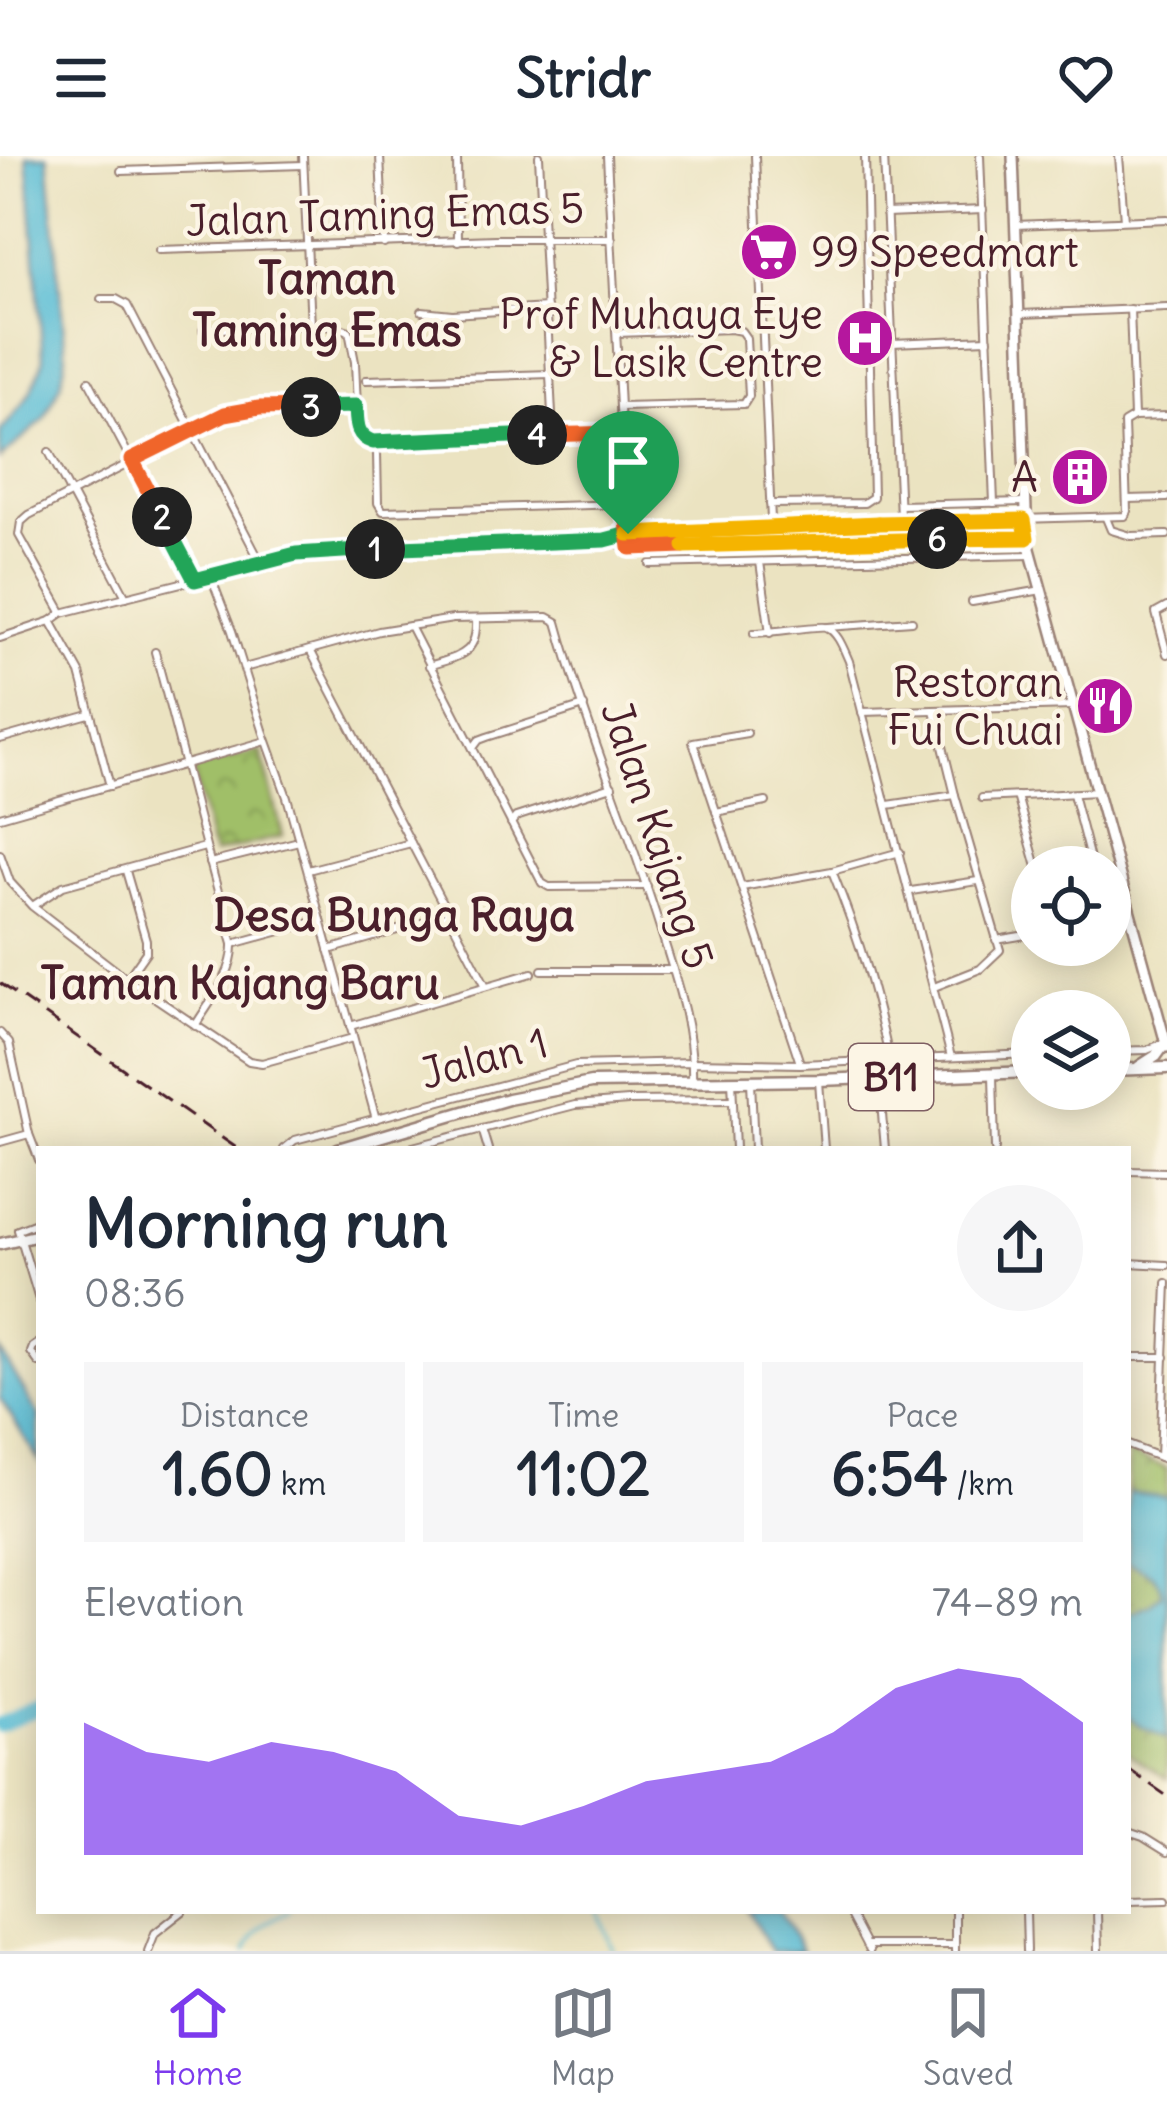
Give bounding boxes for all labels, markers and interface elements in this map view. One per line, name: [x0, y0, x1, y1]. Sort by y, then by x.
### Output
text: Stridr: [516, 44, 651, 112]
icon: menu: [48, 45, 114, 111]
icon: heart: [1053, 45, 1119, 111]
street label: Jalan Taming Emas 5: [185, 181, 585, 247]
supermarket icon: 99 Speedmart: [738, 221, 800, 283]
place label: 99 Speedmart: [811, 226, 1079, 278]
district label: Taman Taming Emas: [192, 250, 462, 358]
place label: Prof Muhaya Eye & Lasik Centre: [499, 288, 823, 388]
hospital icon: Prof Muhaya Eye & Lasik Centre: [834, 307, 896, 369]
pin: 3: [281, 377, 341, 437]
text: 3: [302, 386, 320, 428]
pin: 4: [507, 405, 567, 465]
pin: [577, 411, 679, 534]
text: 4: [527, 414, 547, 456]
icon: arrive: [595, 429, 661, 495]
building icon: A: [1049, 446, 1111, 508]
place label: A: [1011, 451, 1038, 503]
pin: 2: [132, 487, 192, 547]
text: 2: [153, 496, 171, 538]
pin: 6: [907, 509, 967, 569]
text: 6: [927, 518, 947, 560]
pin: 1: [345, 519, 405, 579]
text: 1: [368, 528, 382, 570]
place label: Restoran Fui Chuai: [887, 656, 1063, 756]
restaurant icon: Restoran Fui Chuai: [1074, 675, 1136, 737]
street label: Jalan Kajang 5: [590, 695, 726, 975]
map controls: [1011, 846, 1131, 1110]
button: locate: [1011, 846, 1131, 966]
district label: Desa Bunga Raya: [213, 887, 575, 943]
district label: Taman Kajang Baru: [41, 955, 439, 1011]
button: layers: [1011, 990, 1131, 1110]
street label: Jalan 1: [415, 1016, 553, 1100]
road number: B11: [849, 1044, 933, 1110]
text: Morning run: [84, 1182, 448, 1265]
button: share: [957, 1185, 1083, 1311]
text: 08:36: [84, 1269, 186, 1318]
text: Distance: [180, 1394, 309, 1436]
text: Time: [548, 1394, 619, 1436]
text: Pace: [887, 1394, 958, 1436]
text: 1.60: [163, 1436, 273, 1511]
text: 11:02: [517, 1436, 650, 1511]
text: 6:54: [831, 1436, 948, 1511]
text: km: [273, 1462, 326, 1504]
text: /km: [948, 1462, 1014, 1504]
text: Elevation: [84, 1578, 244, 1627]
text: 74–89 m: [932, 1578, 1083, 1627]
tab: Home: [154, 1980, 243, 2094]
tab: Map: [550, 1980, 616, 2094]
tab: Saved: [923, 1980, 1013, 2094]

